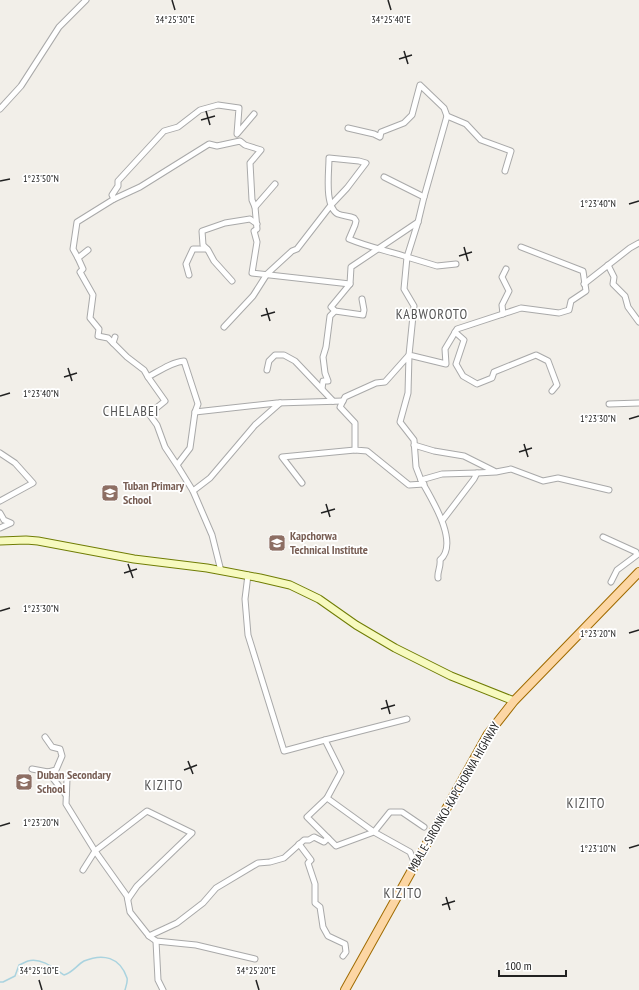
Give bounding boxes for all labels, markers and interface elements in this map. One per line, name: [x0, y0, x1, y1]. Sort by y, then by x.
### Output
text: 34°25'30"E: [155, 13, 195, 26]
text: 34°25'40"E: [371, 13, 411, 26]
text: 1°23'50"N: [23, 172, 59, 185]
text: 1°23'40"N: [580, 197, 616, 210]
district label: KABWOROTO: [396, 305, 468, 323]
text: 1°23'40"N: [23, 387, 59, 400]
district label: CHELABEI: [103, 402, 159, 420]
text: 1°23'30"N: [580, 412, 616, 425]
place label: Tuban Primary School: [123, 478, 184, 507]
school or university icon: Tuban Primary School: [100, 483, 120, 503]
place label: Kapchorwa Technical Institute: [290, 528, 368, 557]
school or university icon: Kapchorwa Technical Institute: [267, 533, 287, 553]
text: 1°23'30"N: [23, 602, 59, 615]
text: 1°23'20"N: [580, 627, 616, 640]
street label: MBALE-SIRONKO-KAPCHORWA HIGHWAY: [404, 719, 503, 874]
place label: Duban Secondary School: [37, 767, 111, 796]
school or university icon: Duban Secondary School: [14, 772, 34, 792]
district label: KIZITO: [145, 776, 184, 794]
district label: KIZITO: [567, 794, 606, 812]
text: 1°23'20"N: [23, 816, 59, 829]
text: 1°23'10"N: [580, 842, 616, 855]
district label: KIZITO: [384, 884, 423, 902]
scale bar: [499, 952, 566, 978]
text: 100 m: [505, 958, 532, 973]
text: 34°25'10"E: [19, 964, 59, 977]
text: 34°25'20"E: [236, 964, 276, 977]

